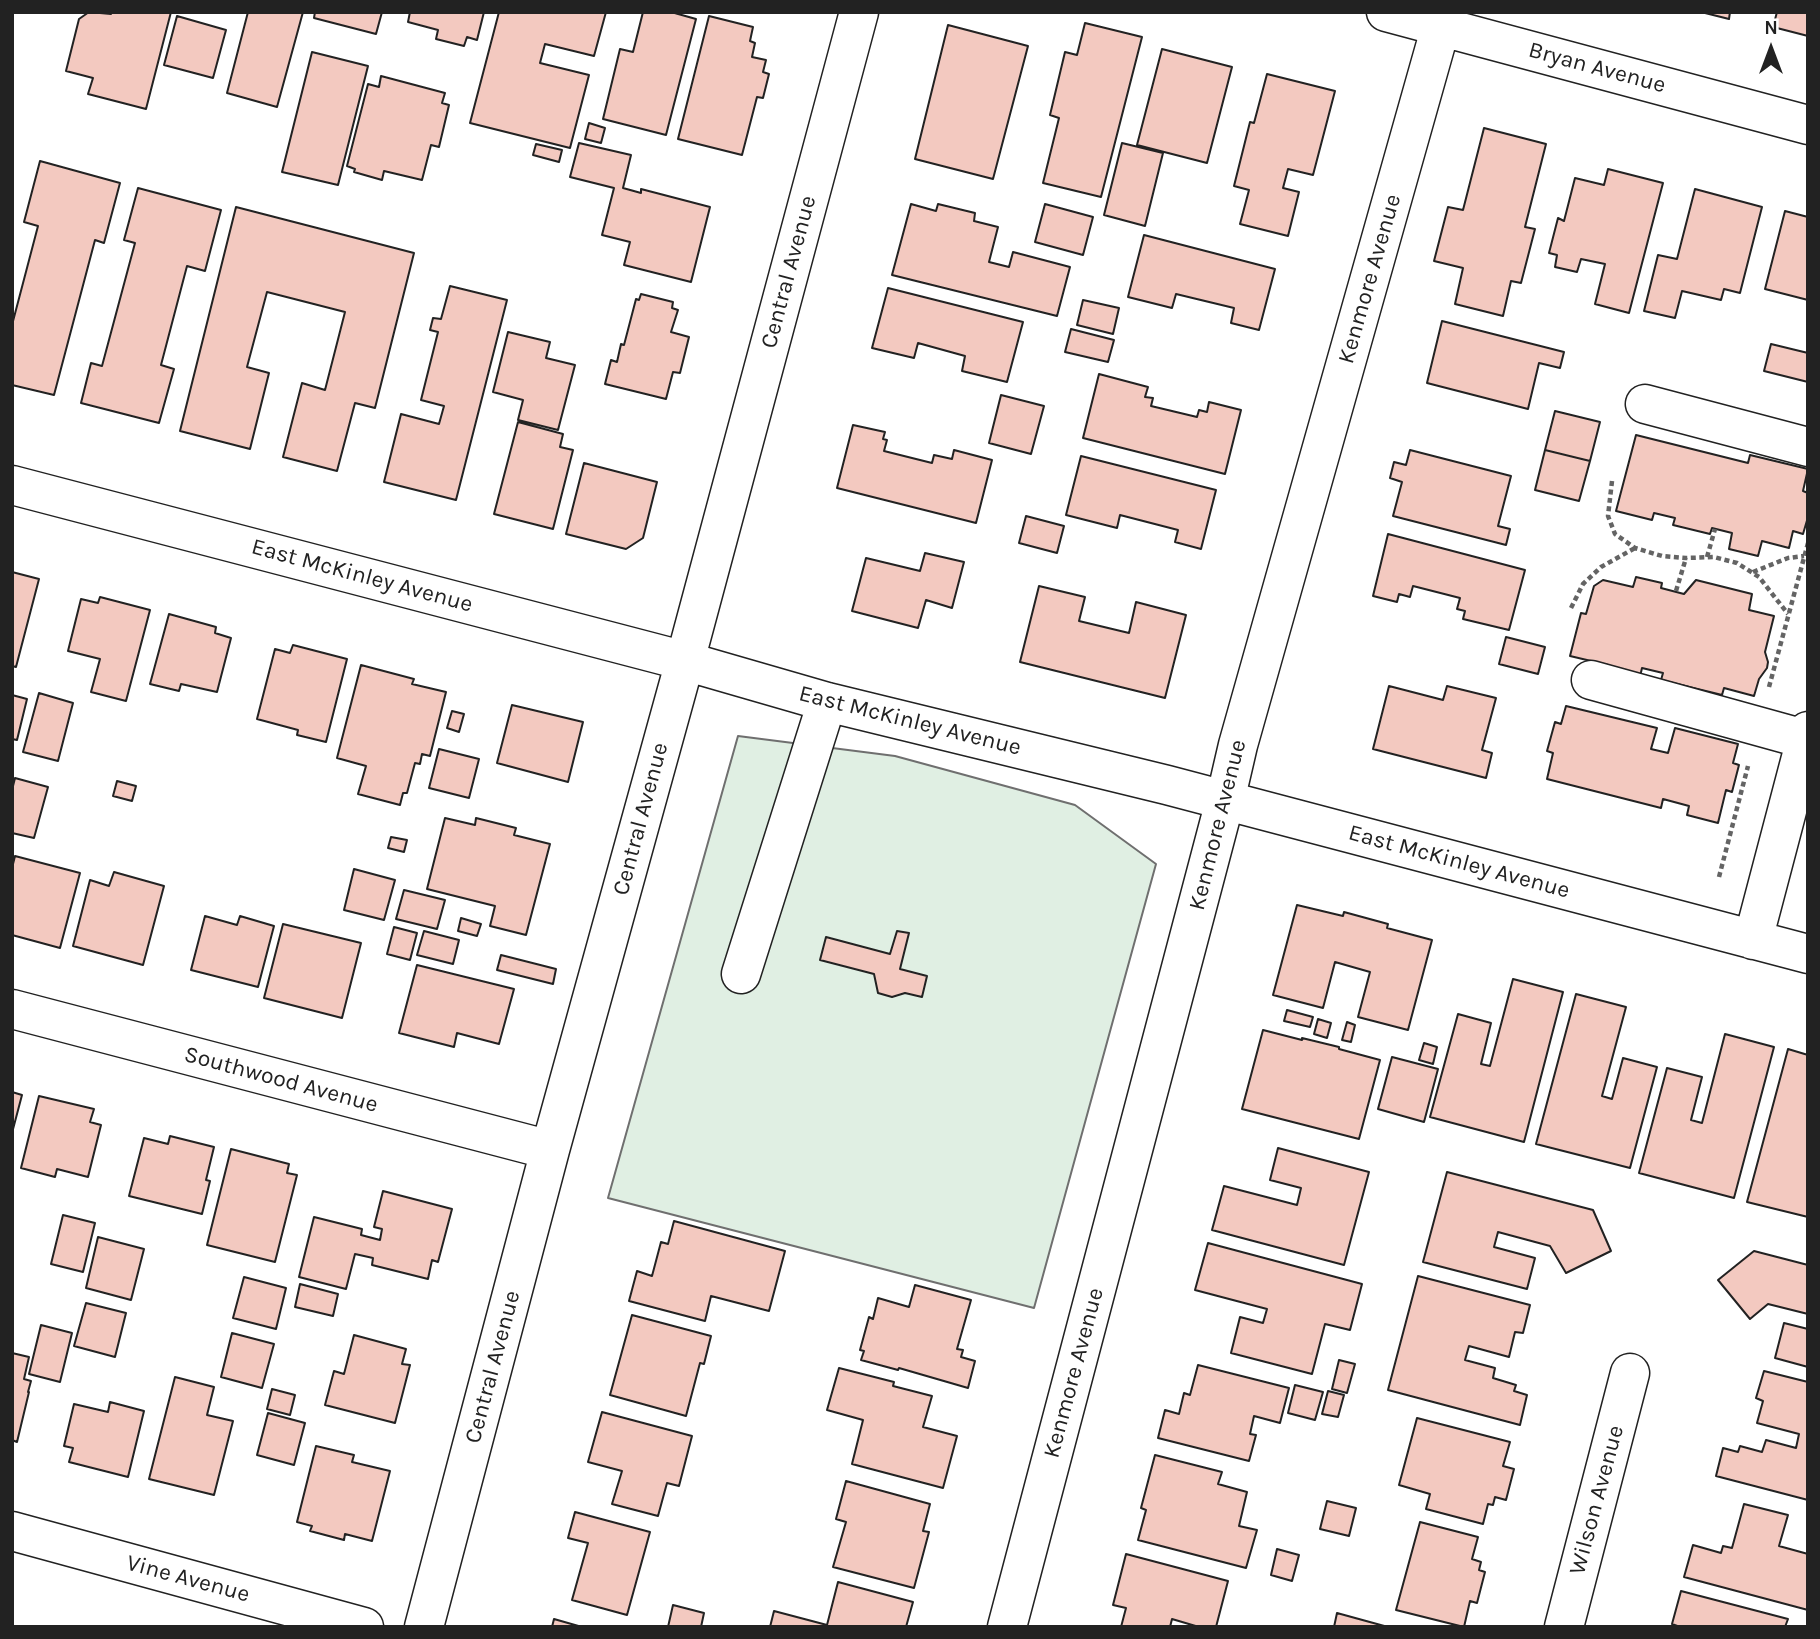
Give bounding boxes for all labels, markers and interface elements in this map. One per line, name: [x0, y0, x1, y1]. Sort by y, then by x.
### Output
north arrow: [1736, 14, 1806, 84]
text: N: [1764, 17, 1778, 39]
street label: Bryan Avenue: [1525, 36, 1669, 100]
street label: Kenmore Avenue: [1333, 191, 1407, 367]
street label: Central Avenue: [755, 193, 823, 351]
street label: East McKinley Avenue: [248, 533, 476, 619]
street label: East McKinley Avenue: [796, 680, 1024, 762]
street label: Kenmore Avenue: [1183, 737, 1253, 913]
street label: Central Avenue: [607, 740, 675, 898]
street label: East McKinley Avenue: [1345, 819, 1573, 905]
street label: Southwood Avenue: [181, 1041, 381, 1119]
street label: Kenmore Avenue: [1038, 1285, 1110, 1461]
street label: Central Avenue: [459, 1288, 527, 1446]
street label: Wilson Avenue: [1564, 1422, 1630, 1578]
street label: Vine Avenue: [123, 1549, 253, 1609]

